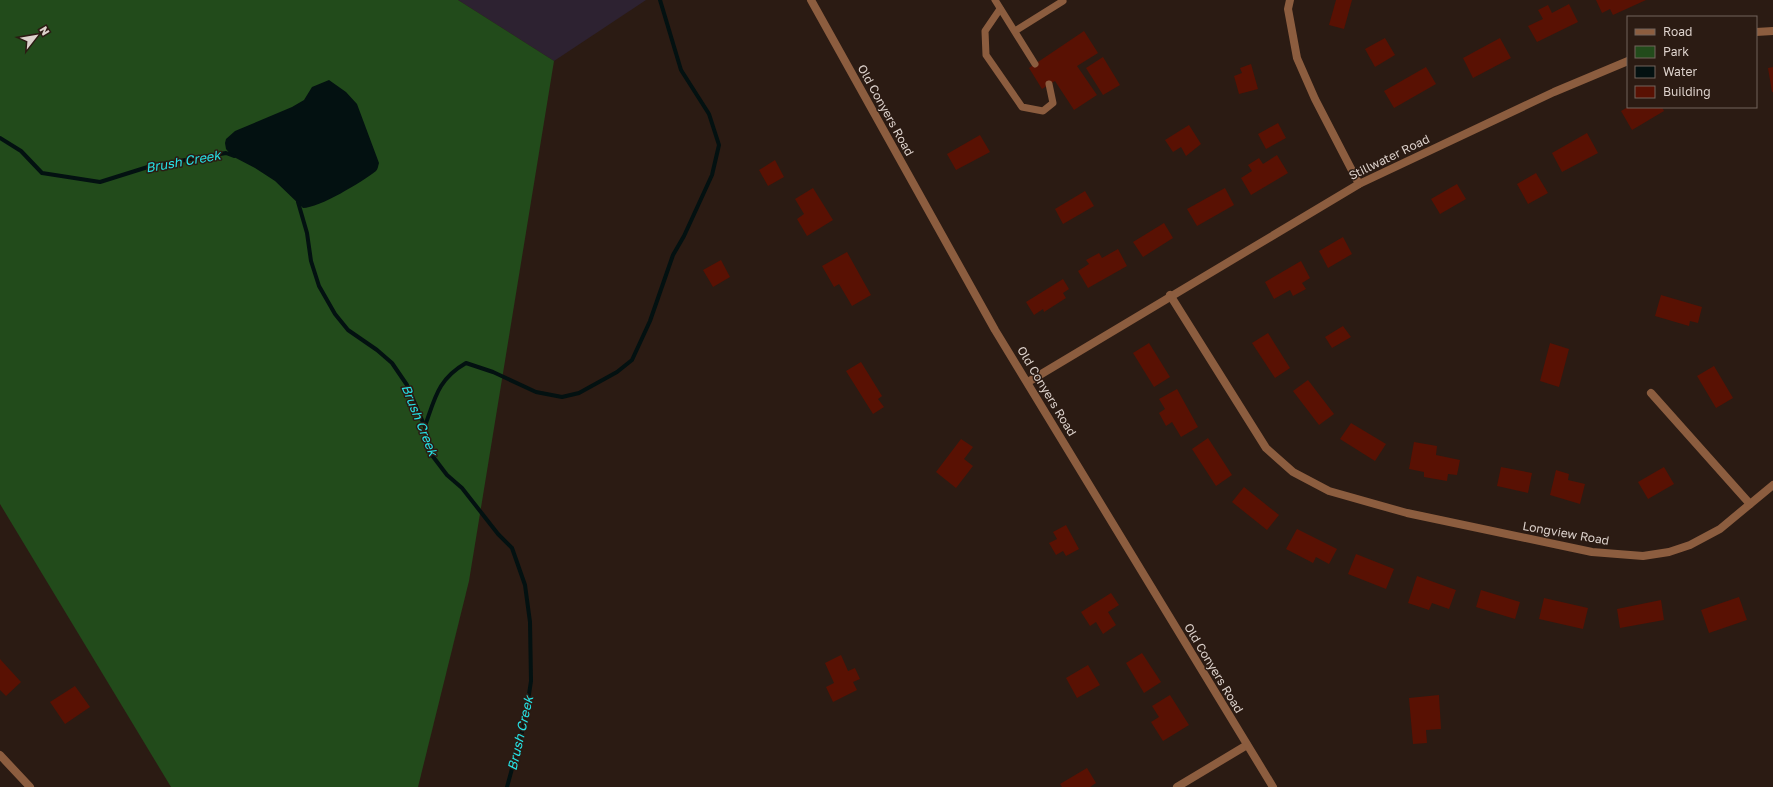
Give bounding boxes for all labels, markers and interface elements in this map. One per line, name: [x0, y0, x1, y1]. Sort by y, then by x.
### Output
north arrow: [16, 16, 56, 56]
legend: [1627, 16, 1757, 108]
text: N: [37, 24, 53, 38]
text: Road: [1663, 24, 1692, 39]
text: Park: [1663, 44, 1689, 59]
street label: Old Conyers Road: [855, 62, 917, 158]
text: Water: [1663, 64, 1697, 79]
text: Building: [1663, 84, 1711, 99]
street label: Stillwater Road: [1346, 131, 1432, 183]
water label: Brush Creek: [144, 146, 223, 175]
street label: Old Conyers Road: [1014, 343, 1080, 439]
water label: Brush Creek: [398, 382, 442, 460]
street label: Longview Road: [1522, 518, 1610, 548]
street label: Old Conyers Road: [1181, 620, 1247, 716]
water label: Brush Creek: [504, 693, 537, 772]

